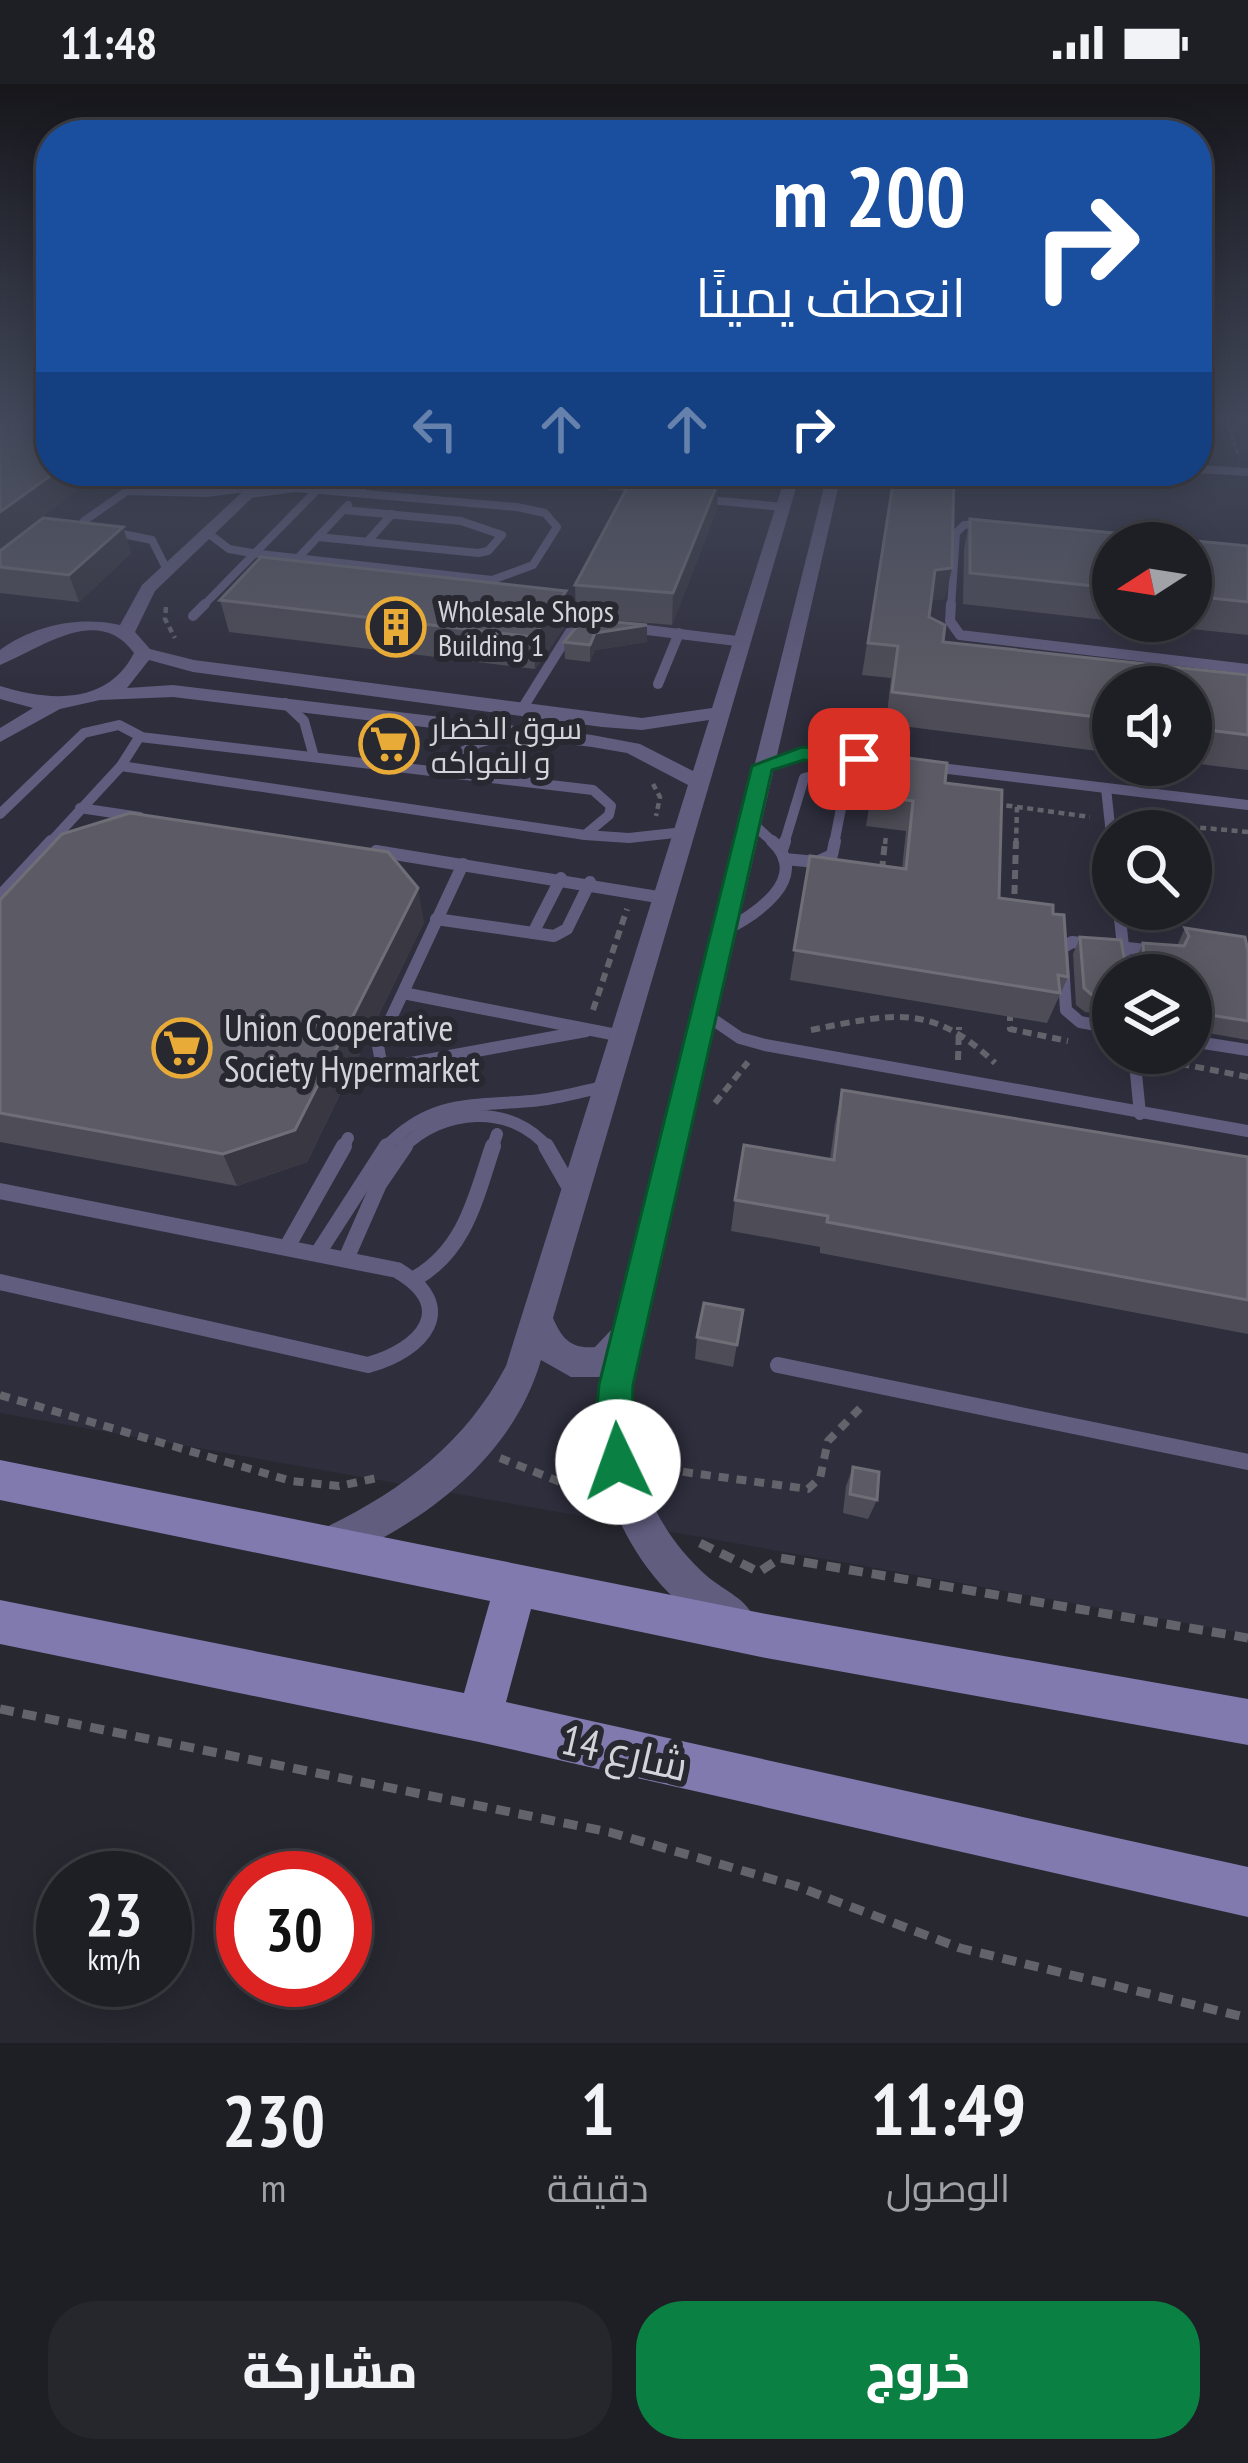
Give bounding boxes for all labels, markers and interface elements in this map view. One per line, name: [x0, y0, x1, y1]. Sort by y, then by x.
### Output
text: 11:48: [60, 13, 157, 71]
text: 200 m: [773, 141, 966, 250]
icon: right: [1008, 168, 1164, 324]
text: انعطف يمينًا: [695, 262, 966, 332]
icon: left: [402, 396, 468, 462]
icon: ahead: [528, 396, 594, 462]
icon: ahead: [654, 396, 720, 462]
icon: right: [780, 396, 846, 462]
north arrow: [1092, 522, 1212, 642]
map controls: [1092, 522, 1212, 1074]
place label: Wholesale Shops Building 1: [438, 591, 614, 664]
building icon: Wholesale Shops Building 1: [365, 596, 427, 658]
button: sound: [1092, 666, 1212, 786]
place label: سوق الخضار و الفواكه: [429, 708, 582, 781]
pin: [808, 708, 910, 810]
supermarket icon: سوق الخضار و الفواكه: [358, 713, 420, 775]
icon: arrive: [826, 726, 892, 792]
button: search: [1092, 810, 1212, 930]
button: layers: [1092, 954, 1212, 1074]
place label: Union Cooperative Society Hypermarket: [224, 1004, 480, 1092]
supermarket icon: Union Cooperative Society Hypermarket: [151, 1017, 213, 1079]
position arrow: [555, 1399, 681, 1525]
street label: شارع 14: [556, 1711, 694, 1794]
speed limit sign: 30: [216, 1851, 372, 2007]
text: 23: [85, 1875, 143, 1953]
text: km/h: [87, 1939, 141, 1978]
text: 1: [581, 2062, 615, 2155]
text: 11:49: [870, 2062, 1026, 2155]
text: 230: [222, 2073, 325, 2166]
text: m: [261, 2162, 286, 2213]
text: دقيقة: [547, 2162, 649, 2213]
text: الوصول: [886, 2162, 1010, 2213]
button: مشاركة: [48, 2301, 612, 2439]
button: خروج: [636, 2301, 1200, 2439]

